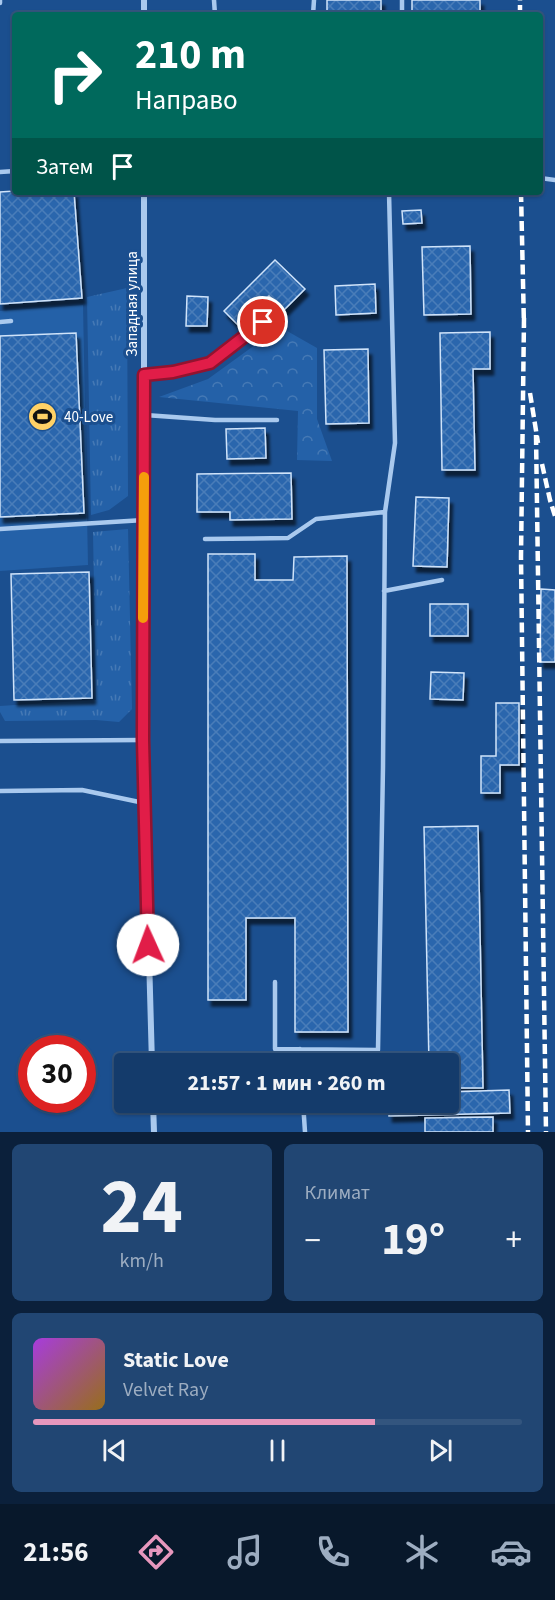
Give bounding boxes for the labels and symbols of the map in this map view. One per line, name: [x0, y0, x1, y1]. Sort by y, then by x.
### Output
street label: Западная улица: [122, 251, 143, 357]
pin: [237, 296, 288, 347]
sports icon: 40-Love: [27, 401, 59, 433]
place label: 40-Love: [64, 407, 113, 428]
position arrow: [116, 913, 180, 977]
speed limit sign: 30: [18, 1035, 96, 1113]

